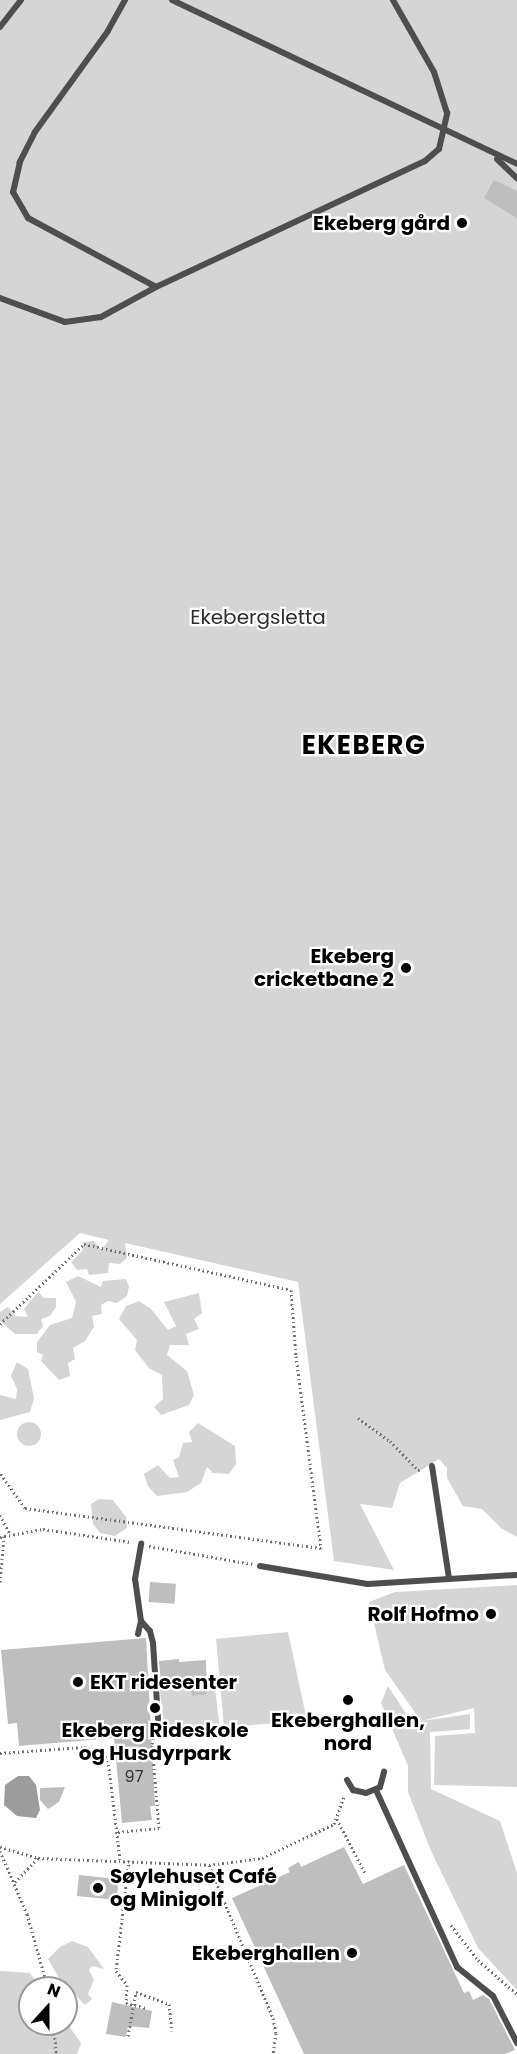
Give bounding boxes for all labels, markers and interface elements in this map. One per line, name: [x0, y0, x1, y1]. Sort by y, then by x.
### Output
place label: Ekeberg gård: [313, 211, 450, 235]
marker: Ekeberg gård: [455, 216, 469, 230]
park label: Ekebergsletta: [190, 605, 326, 629]
district label: EKEBERG: [302, 730, 426, 762]
place label: Ekeberg cricketbane 2: [254, 945, 394, 992]
marker: Ekeberg cricketbane 2: [399, 961, 413, 975]
place label: Rolf Hofmo: [367, 1602, 479, 1626]
marker: Rolf Hofmo: [484, 1607, 498, 1621]
place label: EKT ridesenter: [90, 1670, 237, 1694]
marker: EKT ridesenter: [71, 1675, 85, 1689]
marker: Ekeberghallen, nord: [341, 1693, 355, 1707]
marker: Ekeberg Rideskole og Husdyrpark: [148, 1701, 162, 1715]
place label: Ekeberghallen, nord: [271, 1709, 425, 1756]
place label: Ekeberg Rideskole og Husdyrpark: [61, 1718, 249, 1765]
house number: 97: [125, 1767, 143, 1787]
place label: Søylehuset Café og Minigolf: [110, 1864, 277, 1911]
marker: Søylehuset Café og Minigolf: [91, 1881, 105, 1895]
place label: Ekeberghallen: [192, 1941, 340, 1965]
marker: Ekeberghallen: [345, 1946, 359, 1960]
north arrow: [18, 1976, 78, 2036]
text: N: [44, 1978, 64, 2003]

